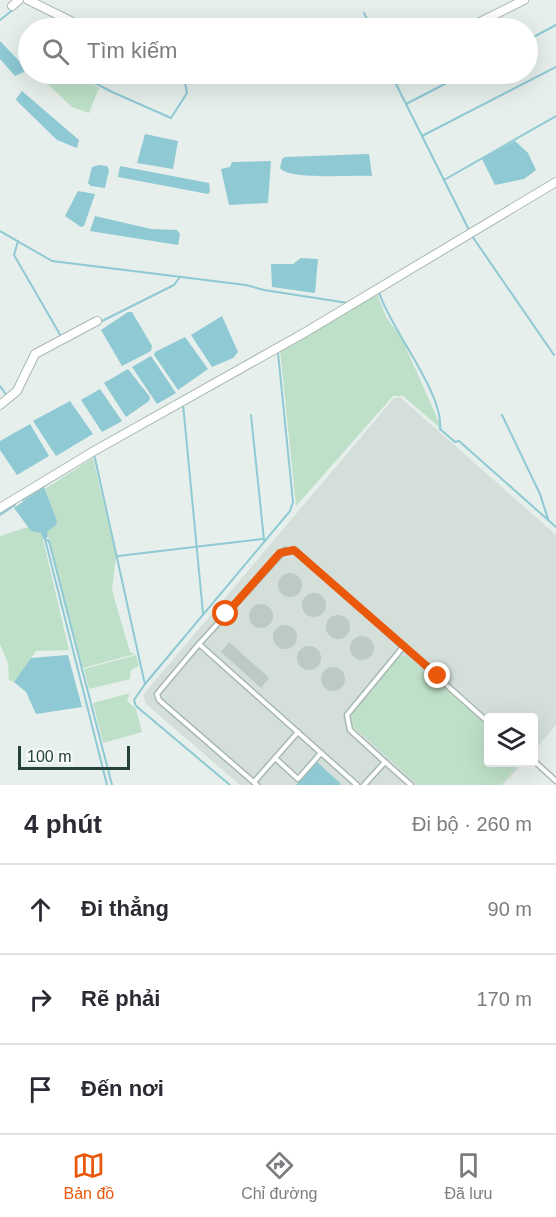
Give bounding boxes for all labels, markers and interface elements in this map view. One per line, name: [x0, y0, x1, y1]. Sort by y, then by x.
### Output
search box: [18, 18, 538, 84]
icon: search: [39, 35, 72, 68]
text: Tìm kiếm: [87, 38, 177, 63]
route start: [212, 600, 238, 626]
route end: [424, 662, 450, 688]
map controls: [484, 713, 538, 767]
button: layers: [484, 713, 538, 767]
scale bar: [18, 743, 130, 770]
text: 100 m: [27, 748, 71, 765]
text: 4 phút: [24, 809, 102, 839]
text: Đi bộ · 260 m: [412, 813, 532, 835]
icon: ahead: [24, 893, 57, 926]
text: Đi thẳng: [81, 896, 169, 921]
text: 90 m: [488, 898, 532, 920]
icon: right: [24, 983, 57, 1016]
text: Rẽ phải: [81, 986, 160, 1011]
text: 170 m: [476, 988, 532, 1010]
icon: arrive: [24, 1073, 57, 1106]
text: Đến nơi: [81, 1076, 164, 1101]
tab: Bản đồ: [63, 1149, 114, 1203]
tab: Chỉ đường: [241, 1149, 318, 1203]
tab: Đã lưu: [444, 1149, 493, 1203]

